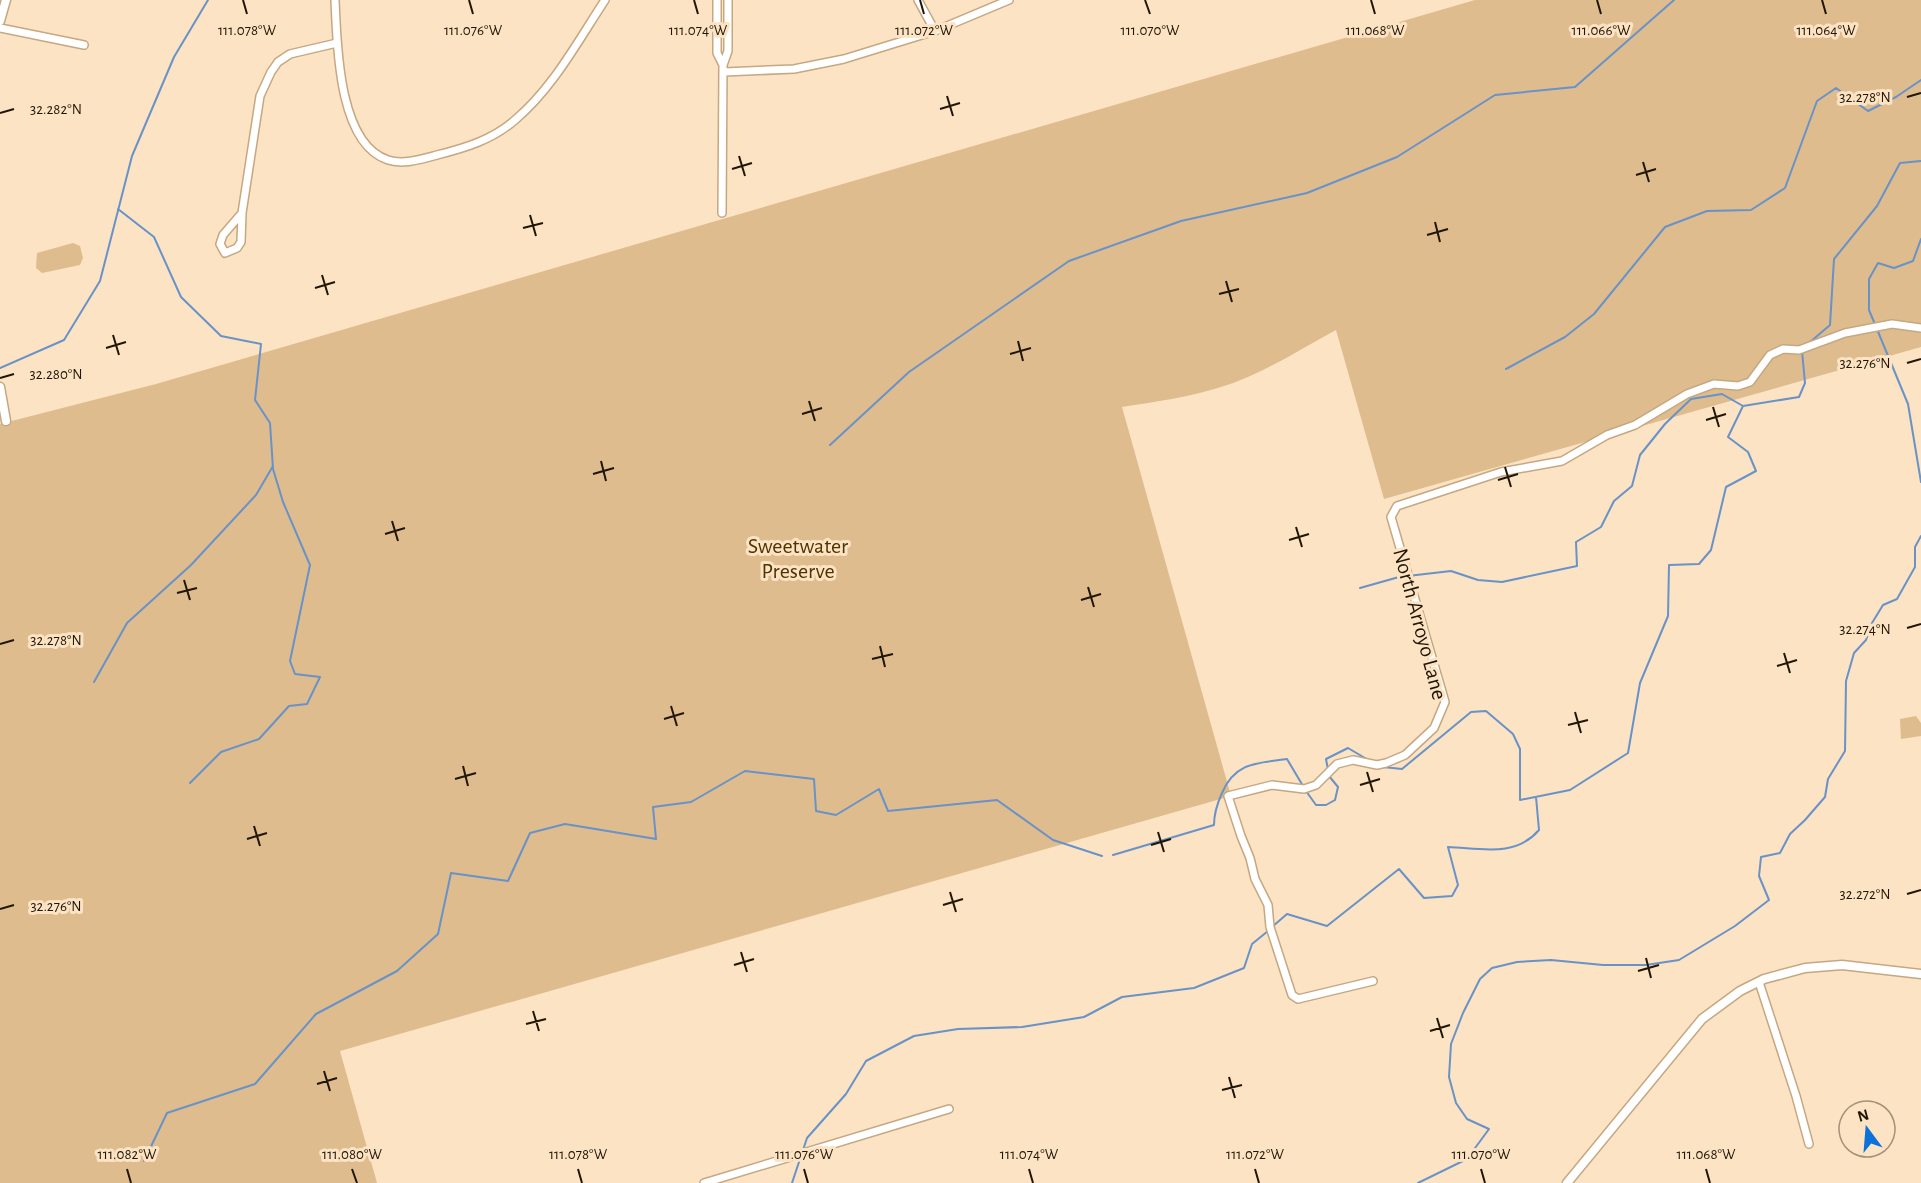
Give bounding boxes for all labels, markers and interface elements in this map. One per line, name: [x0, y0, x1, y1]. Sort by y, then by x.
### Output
text: 111.078°W: [218, 23, 277, 38]
text: 111.076°W: [444, 23, 503, 38]
text: 111.074°W: [669, 23, 728, 38]
text: 111.072°W: [895, 23, 954, 38]
text: 111.070°W: [1120, 23, 1180, 38]
text: 111.068°W: [1346, 23, 1405, 38]
text: 111.066°W: [1572, 23, 1631, 38]
text: 111.064°W: [1796, 23, 1856, 38]
text: 32.278°N: [1839, 90, 1891, 105]
text: 32.282°N: [30, 102, 82, 117]
text: 32.276°N: [1839, 356, 1891, 371]
text: 32.280°N: [30, 367, 82, 382]
park label: Sweetwater Preserve: [748, 535, 848, 582]
street label: North Arroyo Lane: [1389, 546, 1451, 702]
text: 32.274°N: [1839, 622, 1891, 637]
text: 32.278°N: [30, 633, 82, 648]
text: 32.272°N: [1840, 887, 1891, 902]
text: 32.276°N: [30, 899, 82, 914]
north arrow: [1837, 1099, 1897, 1159]
text: N: [1856, 1106, 1871, 1125]
text: 111.082°W: [98, 1147, 157, 1162]
text: 111.080°W: [322, 1147, 383, 1162]
text: 111.078°W: [549, 1147, 608, 1162]
text: 111.076°W: [775, 1147, 834, 1162]
text: 111.074°W: [1000, 1147, 1059, 1162]
text: 111.072°W: [1226, 1147, 1285, 1162]
text: 111.070°W: [1451, 1147, 1511, 1162]
text: 111.068°W: [1677, 1147, 1736, 1162]

